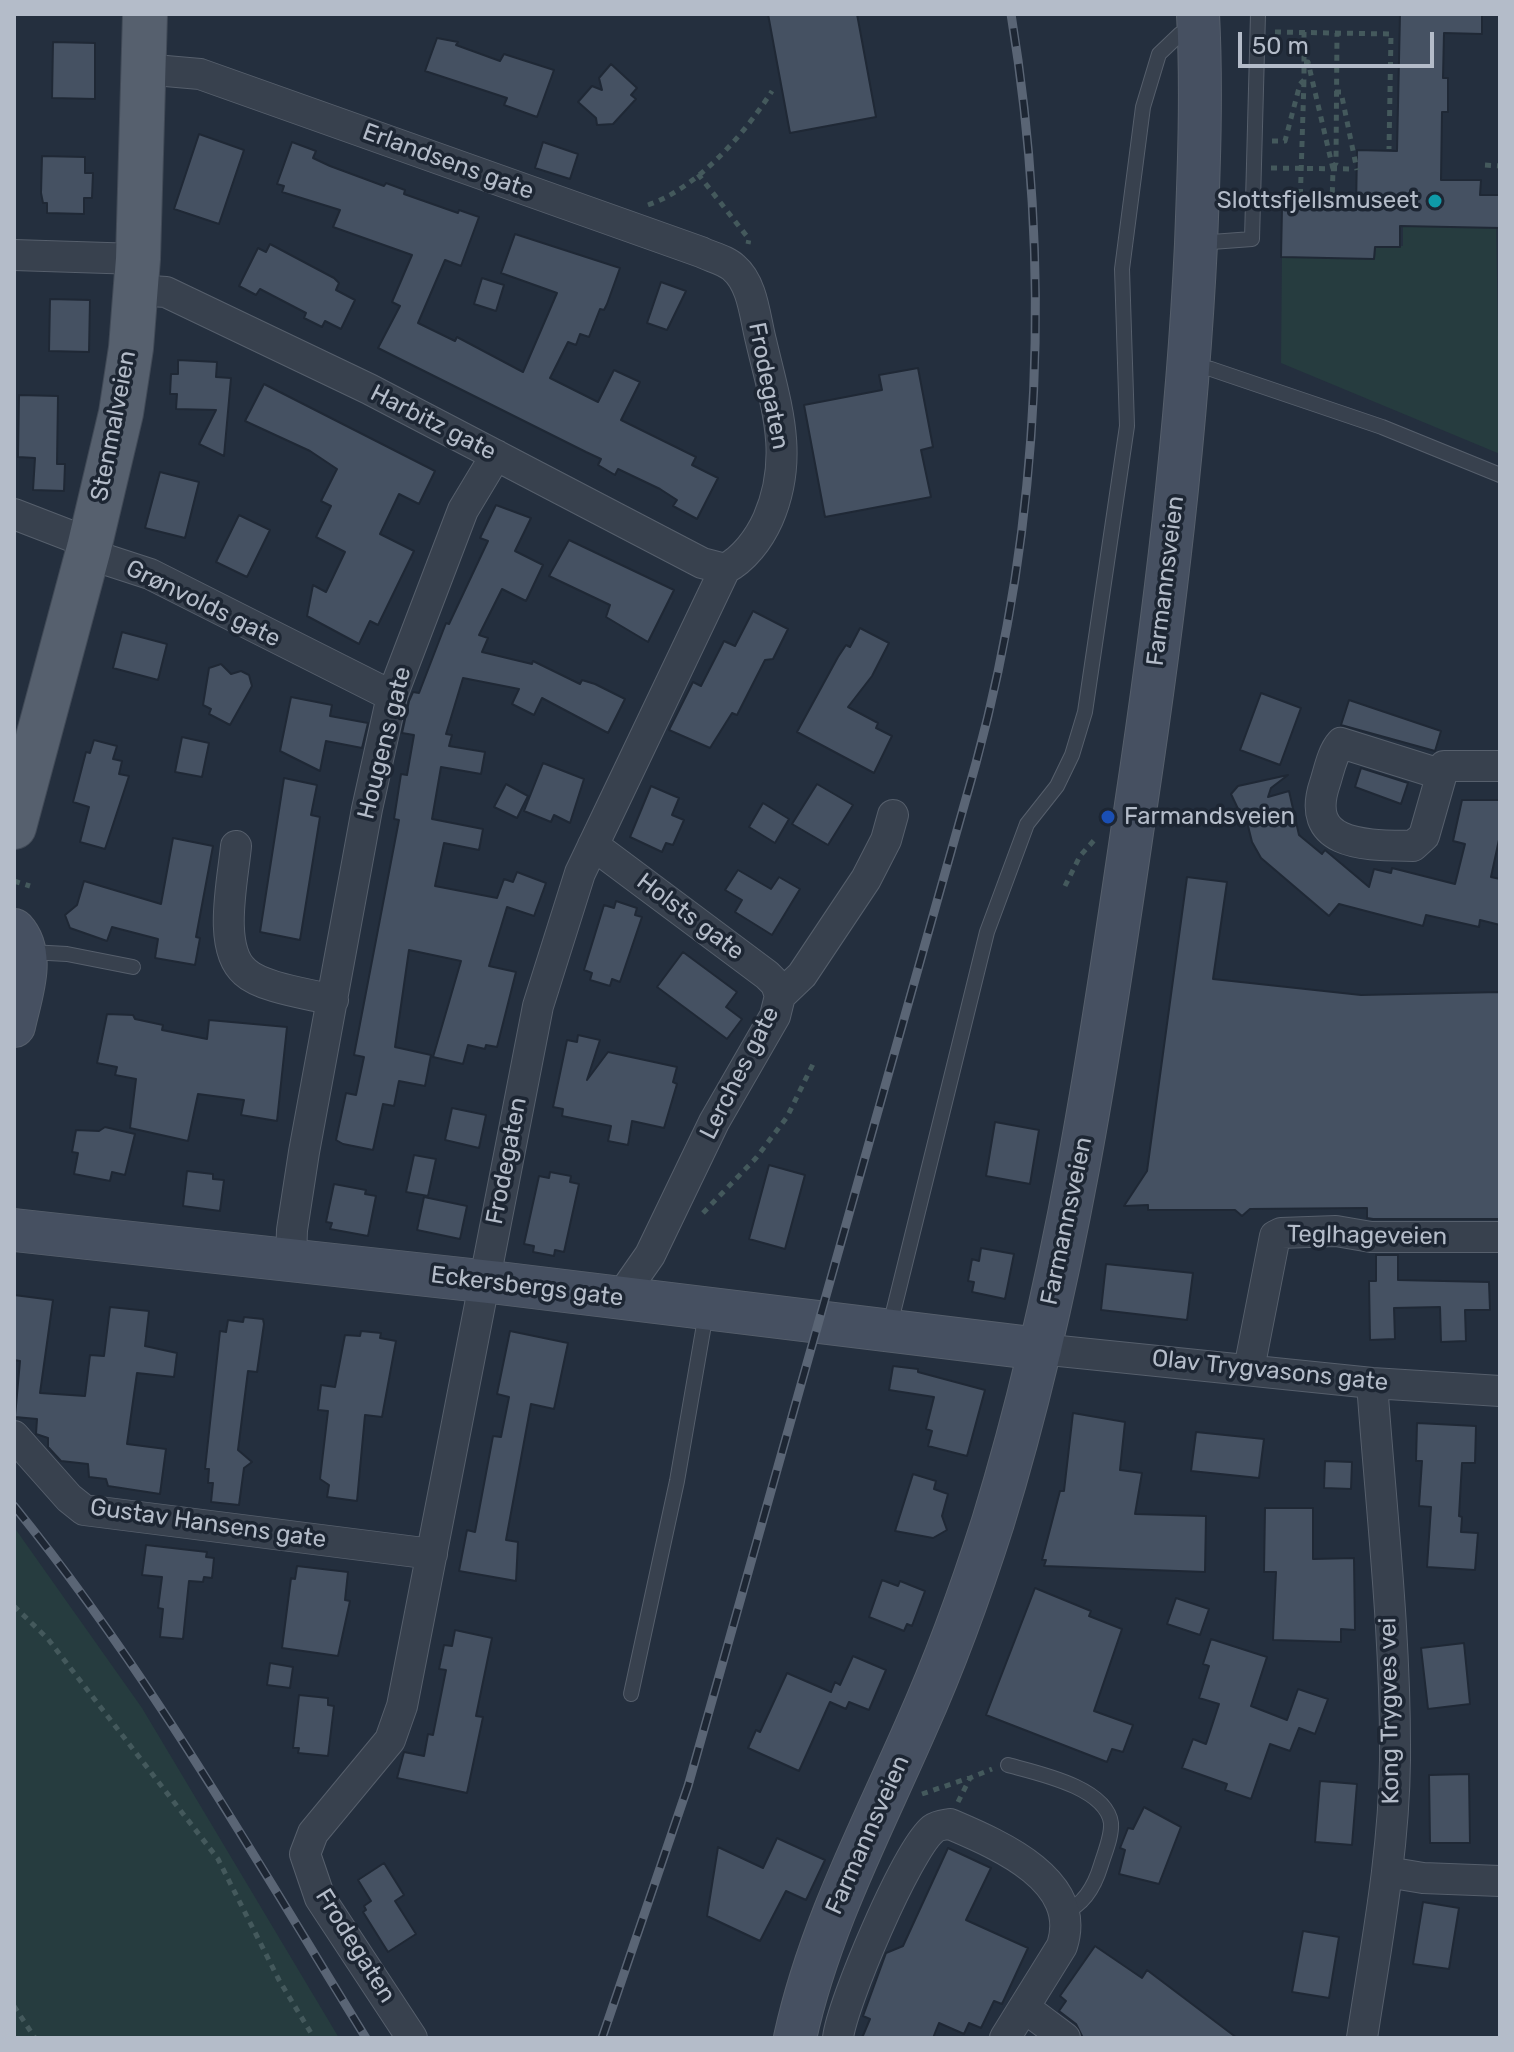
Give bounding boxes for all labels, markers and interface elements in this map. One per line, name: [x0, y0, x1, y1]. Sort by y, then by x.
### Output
scale bar: [1242, 16, 1438, 66]
text: 50 m: [1252, 32, 1309, 60]
street label: Erlandsens gate: [358, 118, 538, 206]
place label: Slottsfjellsmuseet: [1217, 187, 1419, 215]
marker: Slottsfjellsmuseet: [1426, 192, 1444, 210]
street label: Frodegaten: [742, 320, 794, 452]
street label: Stenmalveien: [85, 348, 143, 504]
street label: Harbitz gate: [365, 379, 501, 467]
street label: Farmannsveien: [1141, 494, 1191, 668]
street label: Grønvolds gate: [121, 554, 285, 654]
street label: Hougens gate: [352, 664, 418, 822]
place label: Farmandsveien: [1124, 803, 1295, 831]
marker: Farmandsveien: [1099, 808, 1117, 826]
street label: Holsts gate: [631, 867, 749, 967]
street label: Lerches gate: [694, 1002, 786, 1144]
street label: Frodegaten: [481, 1095, 533, 1227]
street label: Farmannsveien: [1035, 1134, 1099, 1308]
street label: Teglhageveien: [1287, 1220, 1447, 1252]
street label: Eckersbergs gate: [429, 1261, 625, 1313]
street label: Olav Trygvasons gate: [1150, 1344, 1390, 1398]
street label: Gustav Hansens gate: [88, 1493, 328, 1555]
street label: Kong Trygves vei: [1374, 1617, 1406, 1805]
street label: Farmannsveien: [820, 1751, 916, 1919]
street label: Frodegaten: [309, 1884, 401, 2008]

